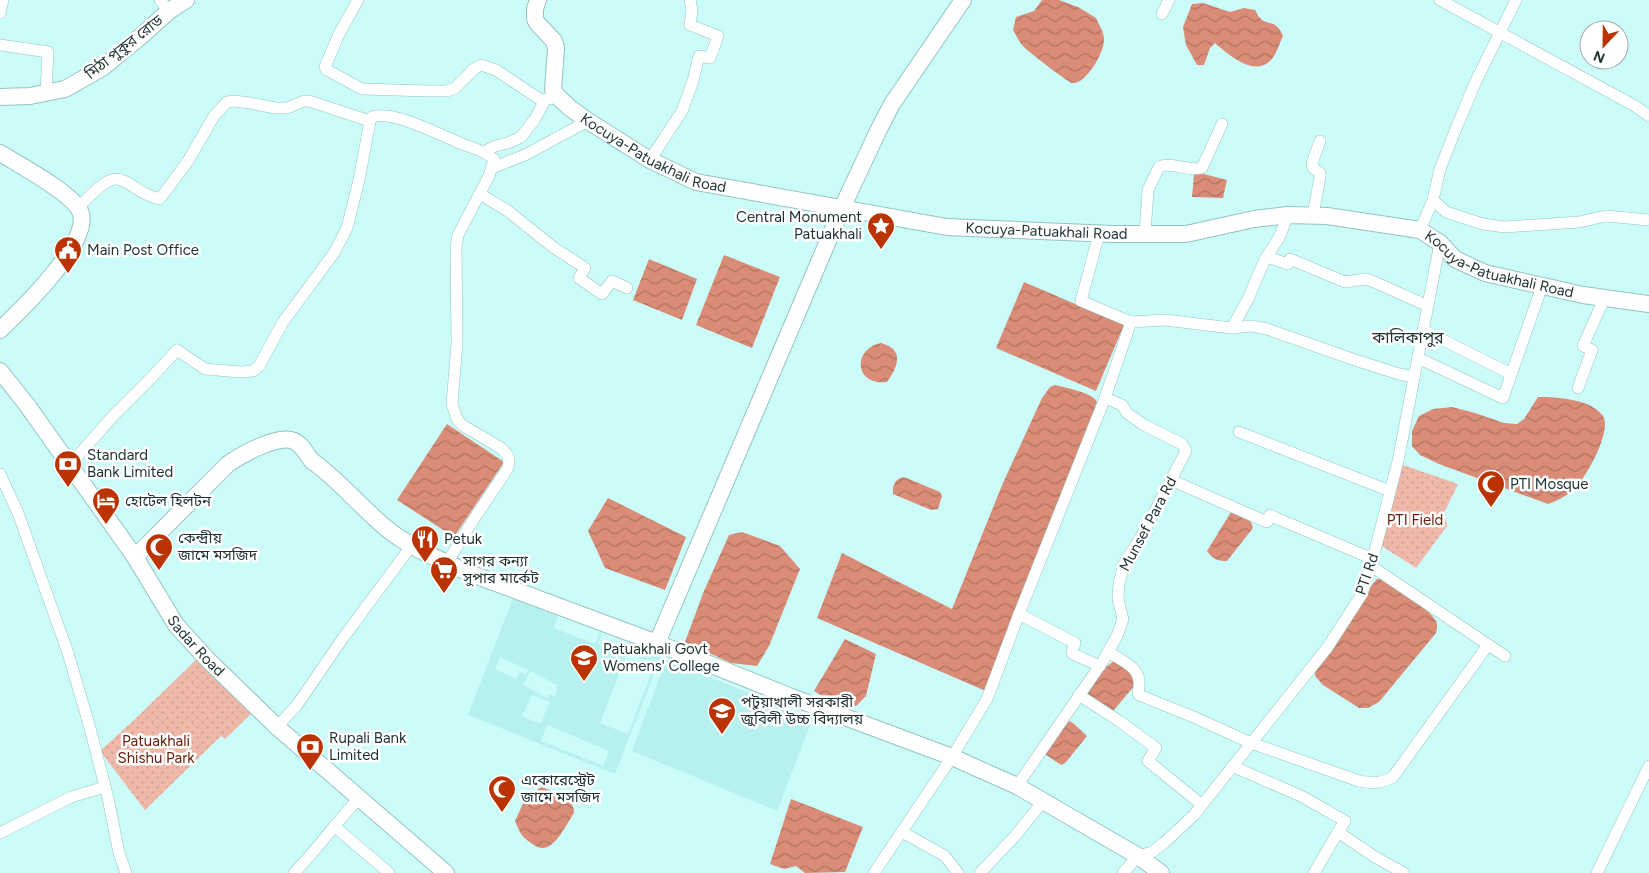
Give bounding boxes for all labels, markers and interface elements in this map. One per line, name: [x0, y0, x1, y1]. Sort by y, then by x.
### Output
street label: মিঠা পুকুর রোড: [81, 11, 167, 83]
north arrow: [1579, 20, 1629, 70]
text: N: [1591, 47, 1608, 66]
street label: Kocuya-Patuakhali Road: [577, 109, 728, 196]
place label: Central Monument Patuakhali: [736, 208, 862, 243]
place icon: Central Monument Patuakhali: [866, 211, 896, 250]
street label: Kocuya-Patuakhali Road: [965, 219, 1128, 243]
street label: Kocuya-Patuakhali Road: [1421, 226, 1575, 302]
public building icon: Main Post Office: [53, 235, 83, 274]
place label: Main Post Office: [87, 241, 199, 259]
district label: কালিকাপুর: [1371, 328, 1444, 347]
place label: Standard Bank Limited: [87, 446, 173, 481]
bank icon: Standard Bank Limited: [53, 449, 83, 488]
mosque icon: PTI Mosque: [1476, 469, 1506, 508]
street label: Munsef Para Rd: [1115, 474, 1181, 574]
place label: PTI Mosque: [1510, 475, 1588, 493]
hotel icon: হোটেল হিলটন: [91, 486, 121, 525]
place label: হোটেল হিলটন: [125, 492, 212, 510]
park label: PTI Field: [1387, 511, 1443, 529]
restaurant icon: Petuk: [410, 524, 440, 563]
place label: কেন্দ্রীয় জামে মসজিদ: [177, 529, 258, 564]
place label: Petuk: [444, 530, 483, 548]
mosque icon: কেন্দ্রীয় জামে মসজিদ: [144, 532, 174, 571]
street label: PTI Rd: [1352, 551, 1382, 597]
place label: সাগর কন্যা সুপার মার্কেট: [462, 552, 539, 587]
supermarket icon: সাগর কন্যা সুপার মার্কেট: [429, 555, 459, 594]
street label: Sadar Road: [163, 612, 228, 680]
place label: Patuakhali Govt Womens' College: [603, 640, 720, 675]
school or university icon: Patuakhali Govt Womens' College: [569, 643, 599, 682]
place label: পটুয়াখালী সরকারী জুবিলী উচ্চ বিদ্যালয়: [740, 693, 864, 728]
school or university icon: পটুয়াখালী সরকারী জুবিলী উচ্চ বিদ্যালয়: [707, 696, 737, 735]
place label: Rupali Bank Limited: [329, 729, 407, 764]
park label: Patuakhali Shishu Park: [117, 732, 195, 767]
bank icon: Rupali Bank Limited: [295, 732, 325, 771]
place label: একোরেস্ট্রেট জামে মসজিদ: [520, 771, 601, 806]
mosque icon: একোরেস্ট্রেট জামে মসজিদ: [487, 774, 517, 813]

